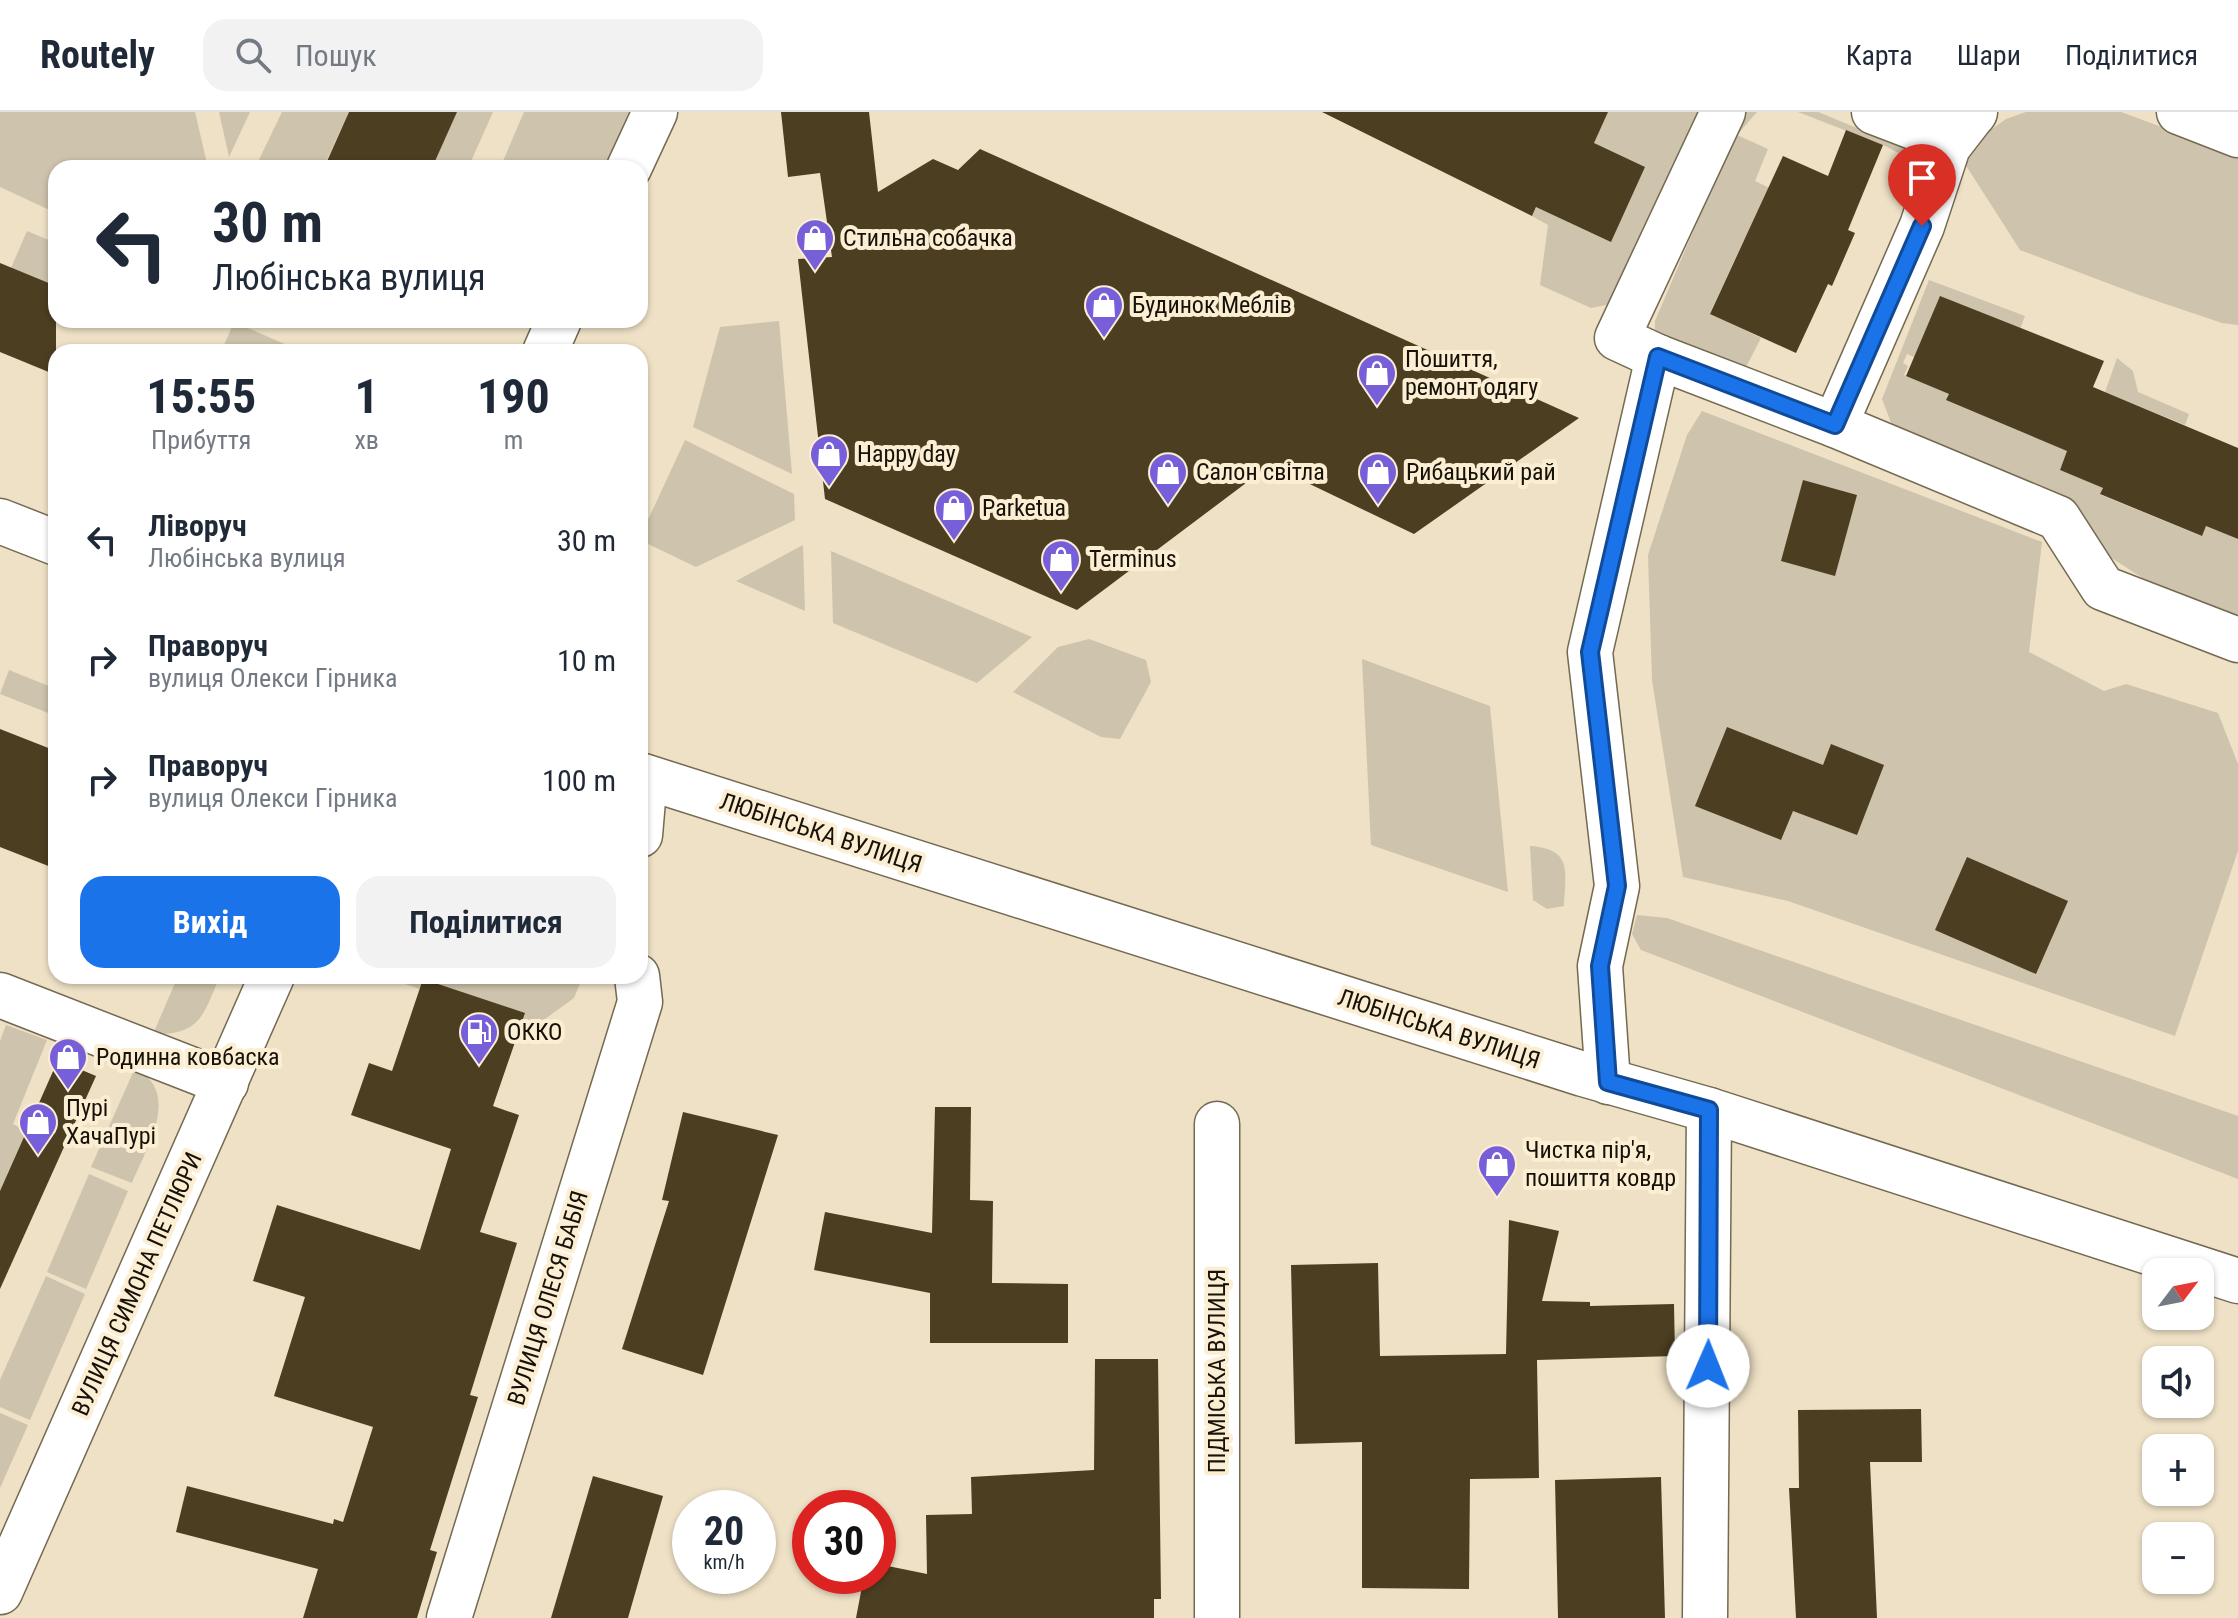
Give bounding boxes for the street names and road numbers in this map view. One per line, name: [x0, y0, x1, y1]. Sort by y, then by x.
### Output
street label: ЛЮБІНСЬКА ВУЛИЦЯ: [716, 787, 926, 879]
street label: ЛЮБІНСЬКА ВУЛИЦЯ: [1334, 983, 1544, 1075]
street label: ВУЛИЦЯ СИМОНА ПЕТЛЮРИ: [66, 1148, 208, 1420]
street label: ВУЛИЦЯ ОЛЕСЯ БАБІЯ: [502, 1187, 594, 1409]
street label: ПІДМІСЬКА ВУЛИЦЯ: [1203, 1269, 1231, 1473]

